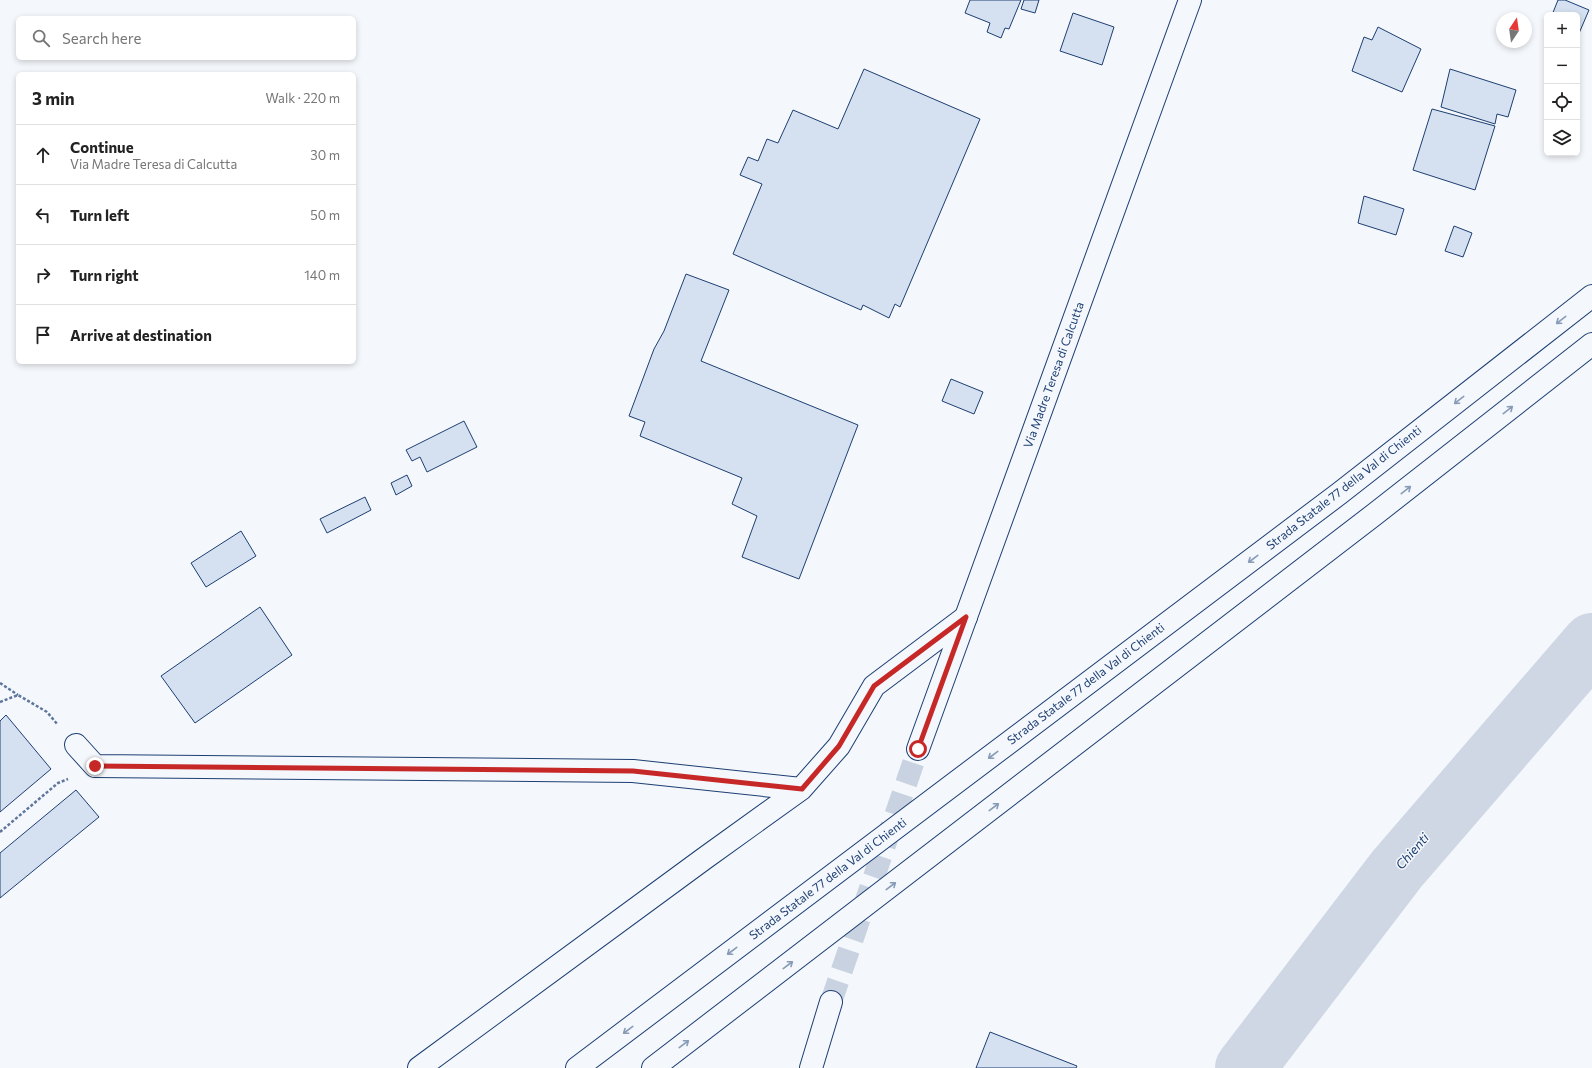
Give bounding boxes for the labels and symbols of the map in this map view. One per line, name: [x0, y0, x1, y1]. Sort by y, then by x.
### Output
north arrow: [1496, 12, 1532, 48]
street label: Via Madre Teresa di Calcutta: [1020, 300, 1086, 450]
one-way arrow: [1556, 316, 1567, 324]
one-way arrow: [1453, 396, 1464, 404]
one-way arrow: [1503, 406, 1514, 414]
street label: Strada Statale 77 della Val di Chienti: [1263, 422, 1424, 552]
one-way arrow: [1401, 486, 1412, 495]
one-way arrow: [1247, 554, 1258, 563]
street label: Strada Statale 77 della Val di Chienti: [1004, 620, 1167, 747]
route start: [909, 740, 927, 758]
one-way arrow: [987, 751, 998, 759]
route end: [86, 757, 104, 775]
one-way arrow: [988, 803, 999, 811]
street label: Strada Statale 77 della Val di Chienti: [746, 815, 909, 942]
water label: Chienti: [1392, 829, 1432, 872]
one-way arrow: [885, 882, 896, 890]
one-way arrow: [727, 947, 738, 955]
one-way arrow: [782, 961, 793, 969]
one-way arrow: [623, 1025, 634, 1034]
one-way arrow: [679, 1040, 690, 1049]

